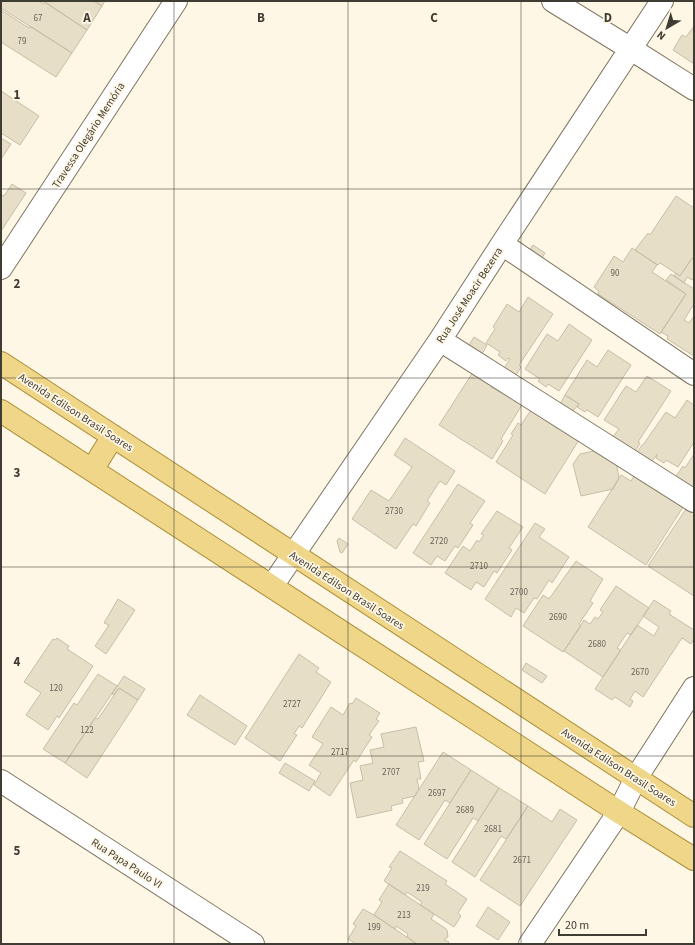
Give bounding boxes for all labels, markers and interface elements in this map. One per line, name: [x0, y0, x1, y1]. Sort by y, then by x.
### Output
north arrow: [647, 8, 687, 48]
text: A: [82, 9, 91, 27]
text: B: [257, 9, 265, 27]
text: C: [430, 9, 438, 27]
text: D: [604, 9, 612, 27]
house number: 67: [34, 12, 43, 25]
text: N: [654, 27, 669, 44]
house number: 79: [18, 35, 27, 48]
street label: Travessa Olegário Memória: [48, 79, 128, 191]
text: 1: [14, 86, 21, 104]
street label: Rua José Moacir Bezerra: [433, 244, 506, 346]
house number: 90: [611, 267, 620, 280]
text: 2: [14, 275, 21, 293]
street label: Avenida Edilson Brasil Soares: [15, 370, 136, 455]
text: 3: [14, 464, 21, 482]
house number: 2730: [385, 505, 403, 518]
house number: 2720: [430, 535, 448, 548]
street label: Avenida Edilson Brasil Soares: [286, 548, 407, 633]
house number: 2710: [470, 560, 488, 573]
house number: 2700: [510, 586, 528, 599]
house number: 2690: [549, 611, 567, 624]
house number: 2680: [588, 638, 606, 651]
text: 4: [14, 653, 21, 671]
house number: 2670: [631, 666, 649, 679]
house number: 120: [49, 682, 63, 695]
house number: 2727: [283, 698, 301, 711]
house number: 122: [80, 724, 94, 737]
street label: Avenida Edilson Brasil Soares: [558, 725, 679, 810]
house number: 2717: [331, 746, 349, 759]
house number: 2707: [382, 766, 400, 779]
house number: 2697: [428, 787, 446, 800]
house number: 2689: [456, 804, 474, 817]
house number: 2681: [484, 823, 502, 836]
street label: Rua Papa Paulo VI: [88, 835, 165, 892]
text: 5: [14, 842, 21, 860]
house number: 2671: [513, 854, 531, 867]
house number: 219: [416, 882, 430, 895]
house number: 213: [397, 909, 411, 922]
scale bar: [559, 911, 646, 937]
text: 20 m: [565, 917, 589, 934]
house number: 199: [367, 921, 381, 934]

